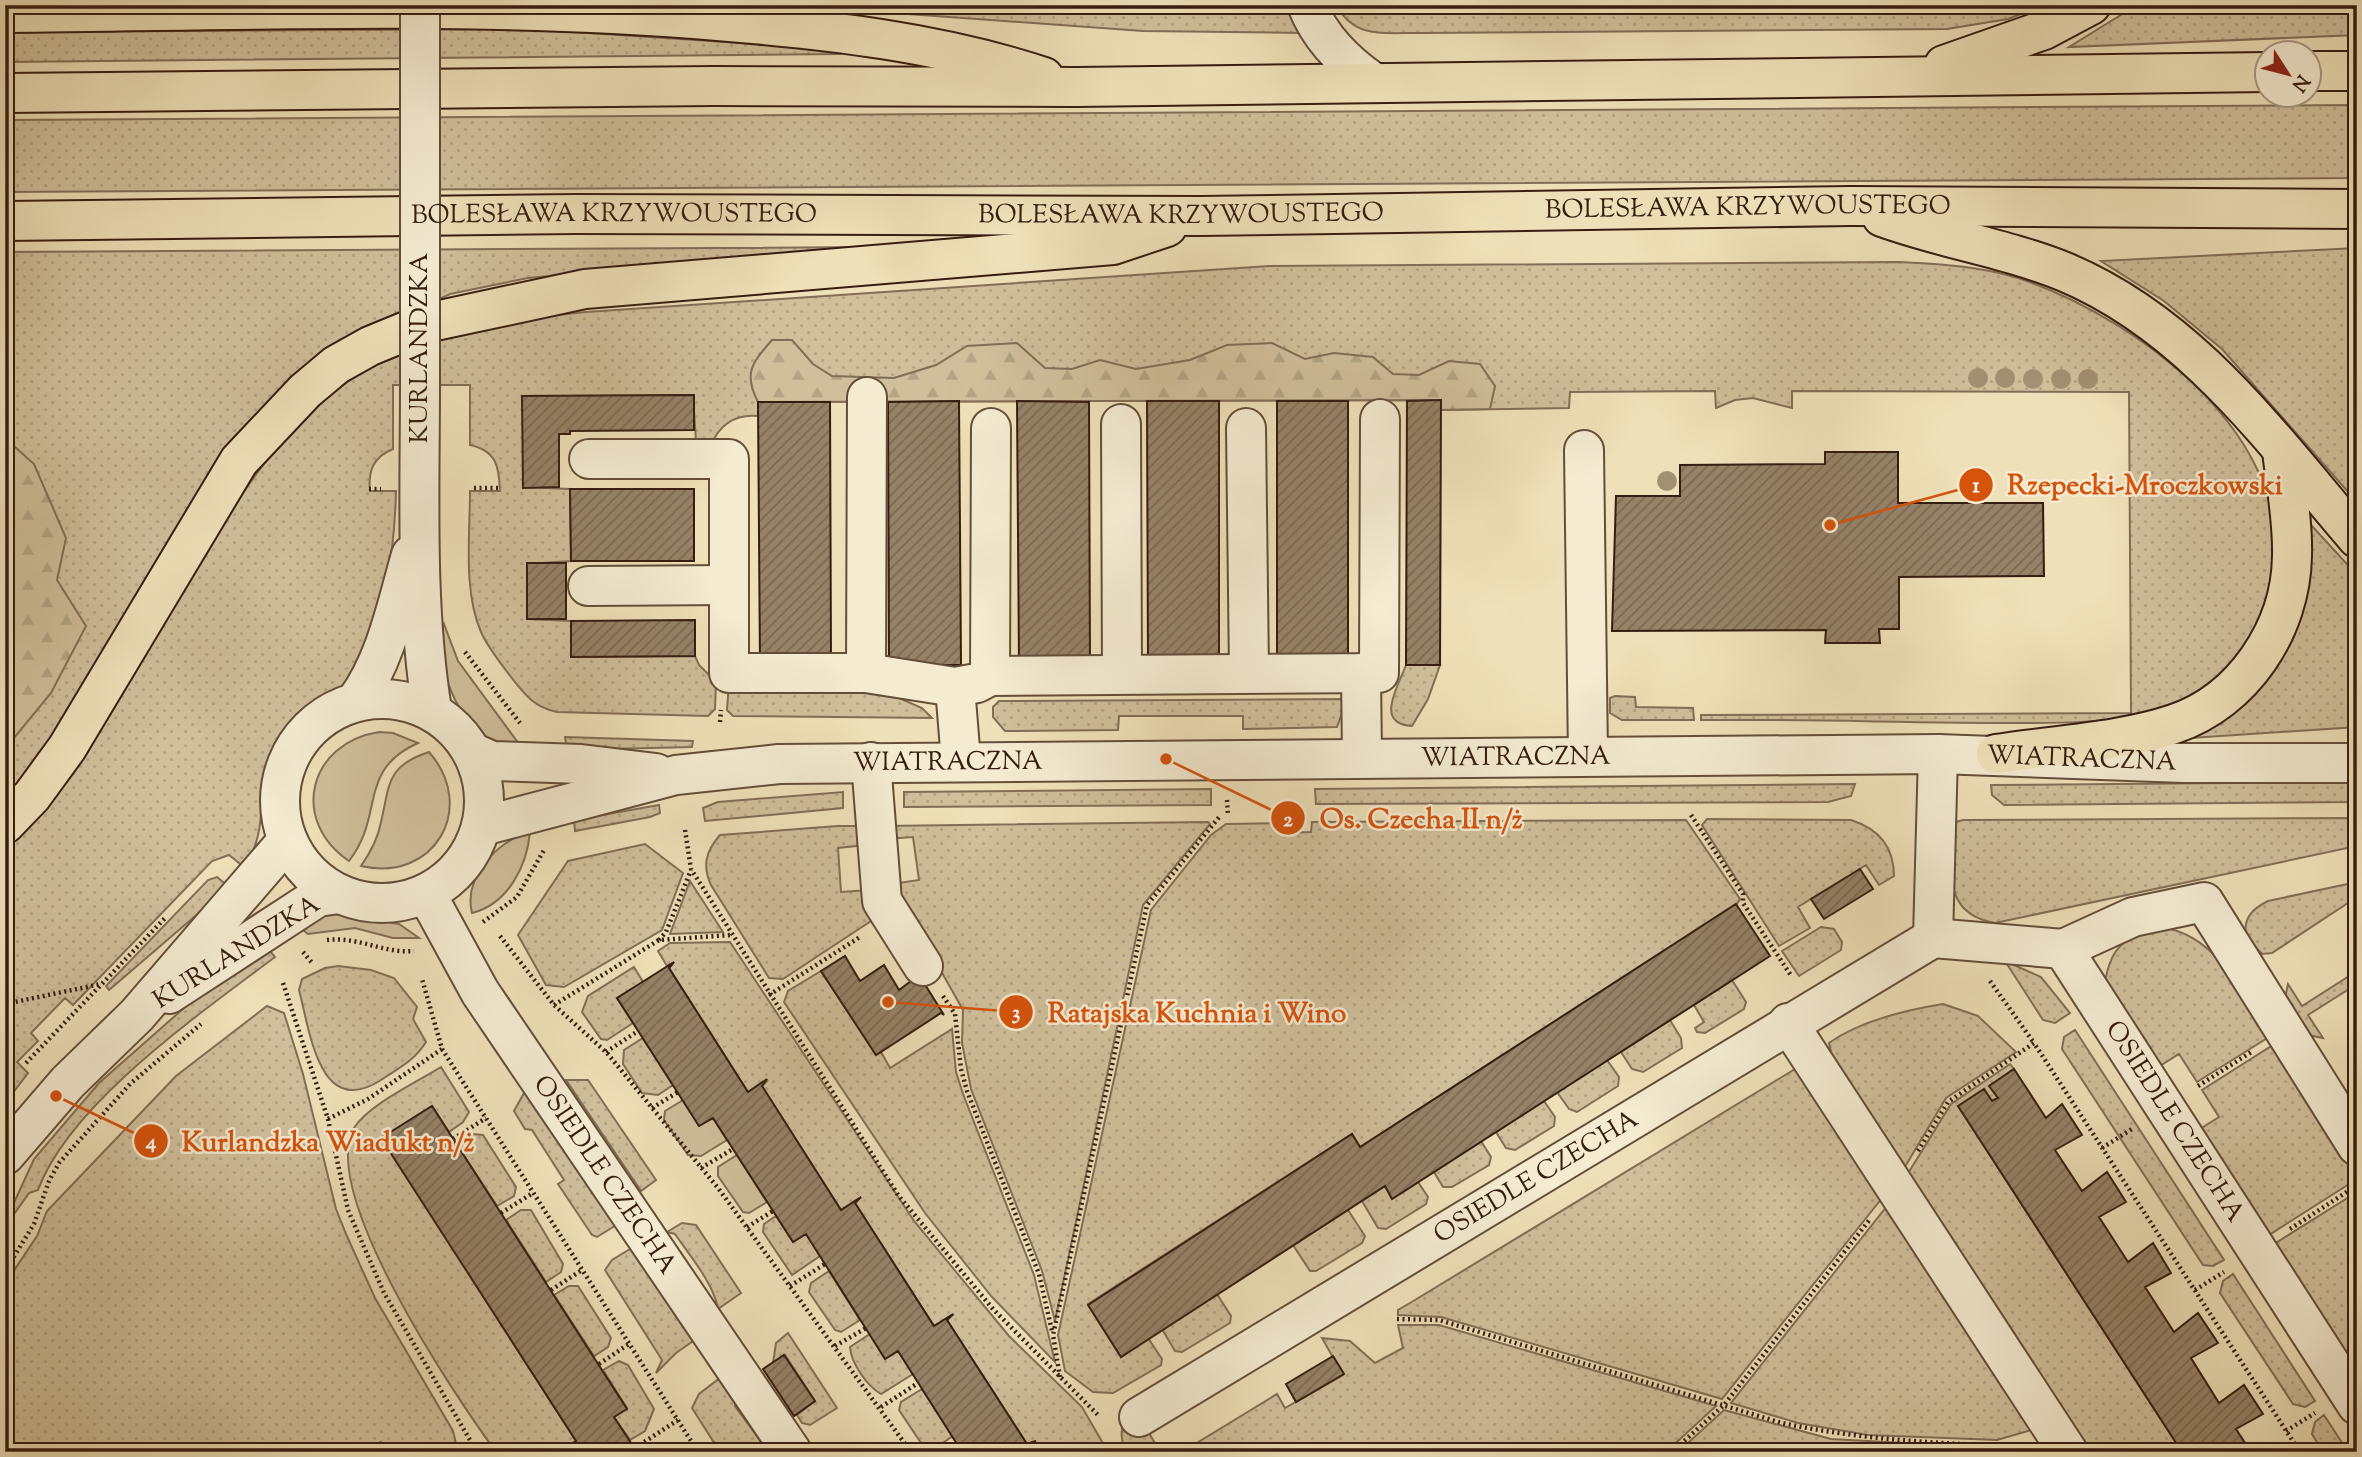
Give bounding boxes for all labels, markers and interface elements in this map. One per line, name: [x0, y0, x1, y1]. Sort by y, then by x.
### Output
north arrow: [2254, 38, 2324, 108]
text: N: [2284, 68, 2315, 97]
street label: BOLESŁAWA KRZYWOUSTEGO: [1545, 187, 1951, 229]
street label: BOLESŁAWA KRZYWOUSTEGO: [411, 195, 817, 235]
street label: BOLESŁAWA KRZYWOUSTEGO: [978, 195, 1384, 235]
street label: KURLANDZKA: [402, 253, 439, 443]
callout: Rzepecki-Mroczkowski: [1959, 460, 2297, 509]
text: Rzepecki-Mroczkowski: [2007, 467, 2283, 507]
text: 1: [1972, 472, 1980, 502]
street label: WIATRACZNA: [1986, 737, 2177, 781]
street label: WIATRACZNA: [1421, 738, 1611, 777]
street label: WIATRACZNA: [853, 743, 1043, 782]
callout: Os. Czecha II n/ż: [1270, 794, 1536, 843]
text: Os. Czecha II n/ż: [1320, 801, 1523, 841]
text: 2: [1283, 806, 1293, 836]
street label: KURLANDZKA: [146, 887, 328, 1019]
callout: Ratajska Kuchnia i Wino: [999, 988, 1360, 1037]
text: Ratajska Kuchnia i Wino: [1048, 995, 1346, 1035]
text: 3: [1012, 999, 1020, 1029]
street label: OSIEDLE CZECHA: [2096, 1014, 2253, 1230]
street label: OSIEDLE CZECHA: [523, 1068, 685, 1282]
street label: OSIEDLE CZECHA: [1427, 1101, 1646, 1253]
callout: Kurlandzka Wiadukt n/ż: [133, 1116, 488, 1165]
text: Kurlandzka Wiadukt n/ż: [182, 1124, 475, 1164]
text: 4: [145, 1128, 157, 1158]

